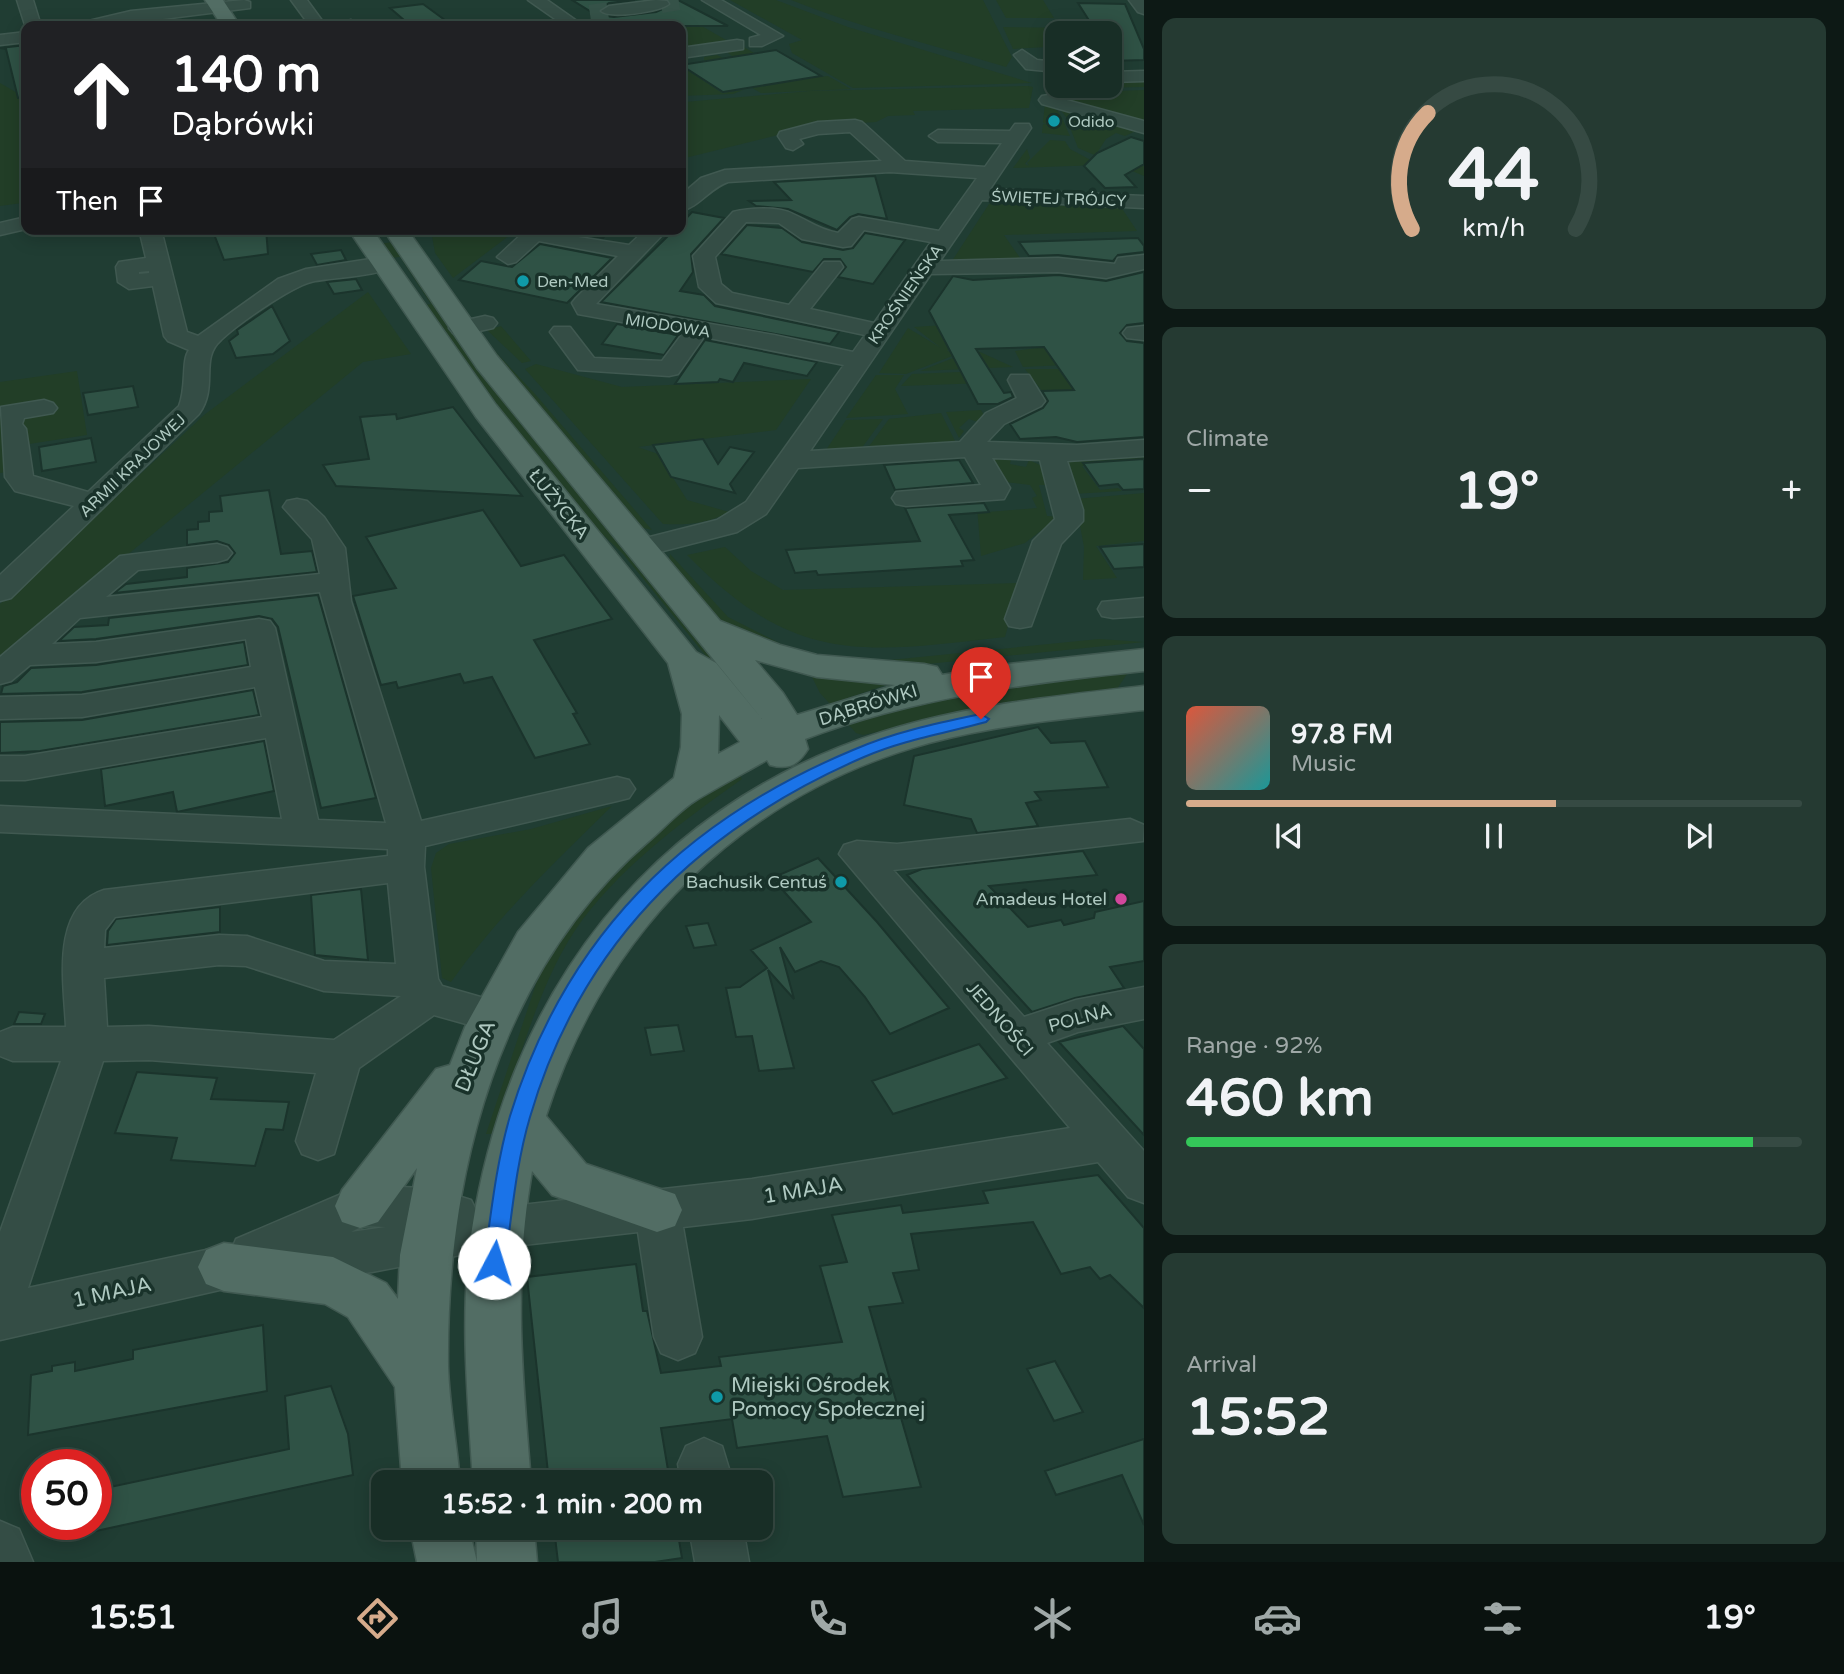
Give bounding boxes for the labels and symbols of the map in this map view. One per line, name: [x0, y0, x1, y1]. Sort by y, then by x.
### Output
place label: Odido: [1068, 112, 1115, 132]
marker: Odido: [1046, 113, 1062, 129]
street label: ŚWIĘTEJ TRÓJCY: [991, 187, 1127, 211]
street label: KROŚNIEŃSKA: [864, 241, 948, 348]
place label: Den-Med: [537, 272, 608, 292]
marker: Den-Med: [515, 273, 531, 289]
street label: MIODOWA: [624, 309, 712, 343]
street label: ARMII KRAJOWEJ: [75, 410, 190, 522]
street label: ŁUŻYCKA: [524, 465, 594, 543]
pin: [951, 647, 1011, 719]
street label: DĄBRÓWKI: [816, 680, 920, 730]
place label: Bachusik Centuś: [686, 871, 827, 893]
marker: Bachusik Centuś: [833, 874, 849, 890]
place label: Amadeus Hotel: [976, 888, 1107, 910]
marker: Amadeus Hotel: [1113, 891, 1129, 907]
street label: JEDNOŚCI: [962, 977, 1038, 1061]
street label: POLNA: [1046, 999, 1114, 1037]
street label: DŁUGA: [450, 1017, 501, 1096]
street label: 1 MAJA: [762, 1172, 845, 1209]
position arrow: [457, 1226, 531, 1300]
street label: 1 MAJA: [70, 1272, 154, 1313]
place label: Miejski Ośrodek Pomocy Społecznej: [731, 1373, 925, 1422]
marker: Miejski Ośrodek Pomocy Społecznej: [709, 1389, 725, 1405]
speed limit sign: 50: [21, 1449, 112, 1540]

